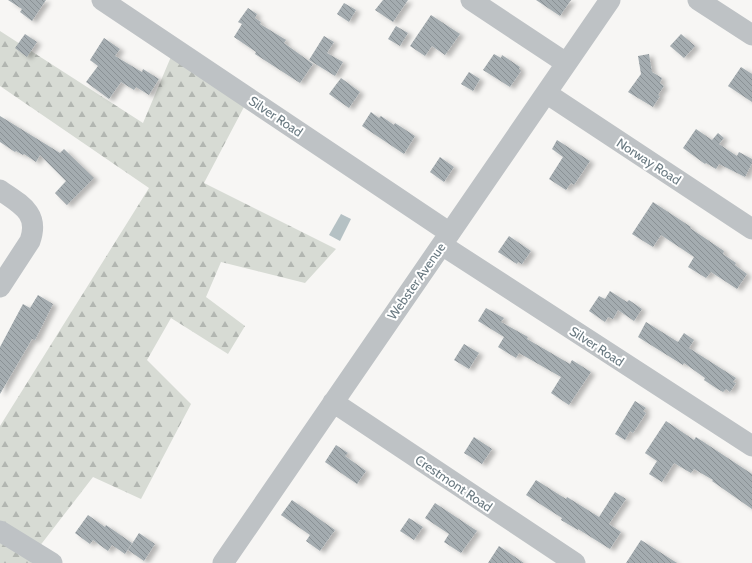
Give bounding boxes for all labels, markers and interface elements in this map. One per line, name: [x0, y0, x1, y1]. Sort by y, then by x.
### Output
street label: Silver Road: [246, 92, 306, 140]
street label: Norway Road: [614, 134, 684, 188]
street label: Webster Avenue: [384, 239, 449, 323]
street label: Silver Road: [567, 323, 627, 369]
street label: Crestmont Road: [412, 451, 496, 515]

